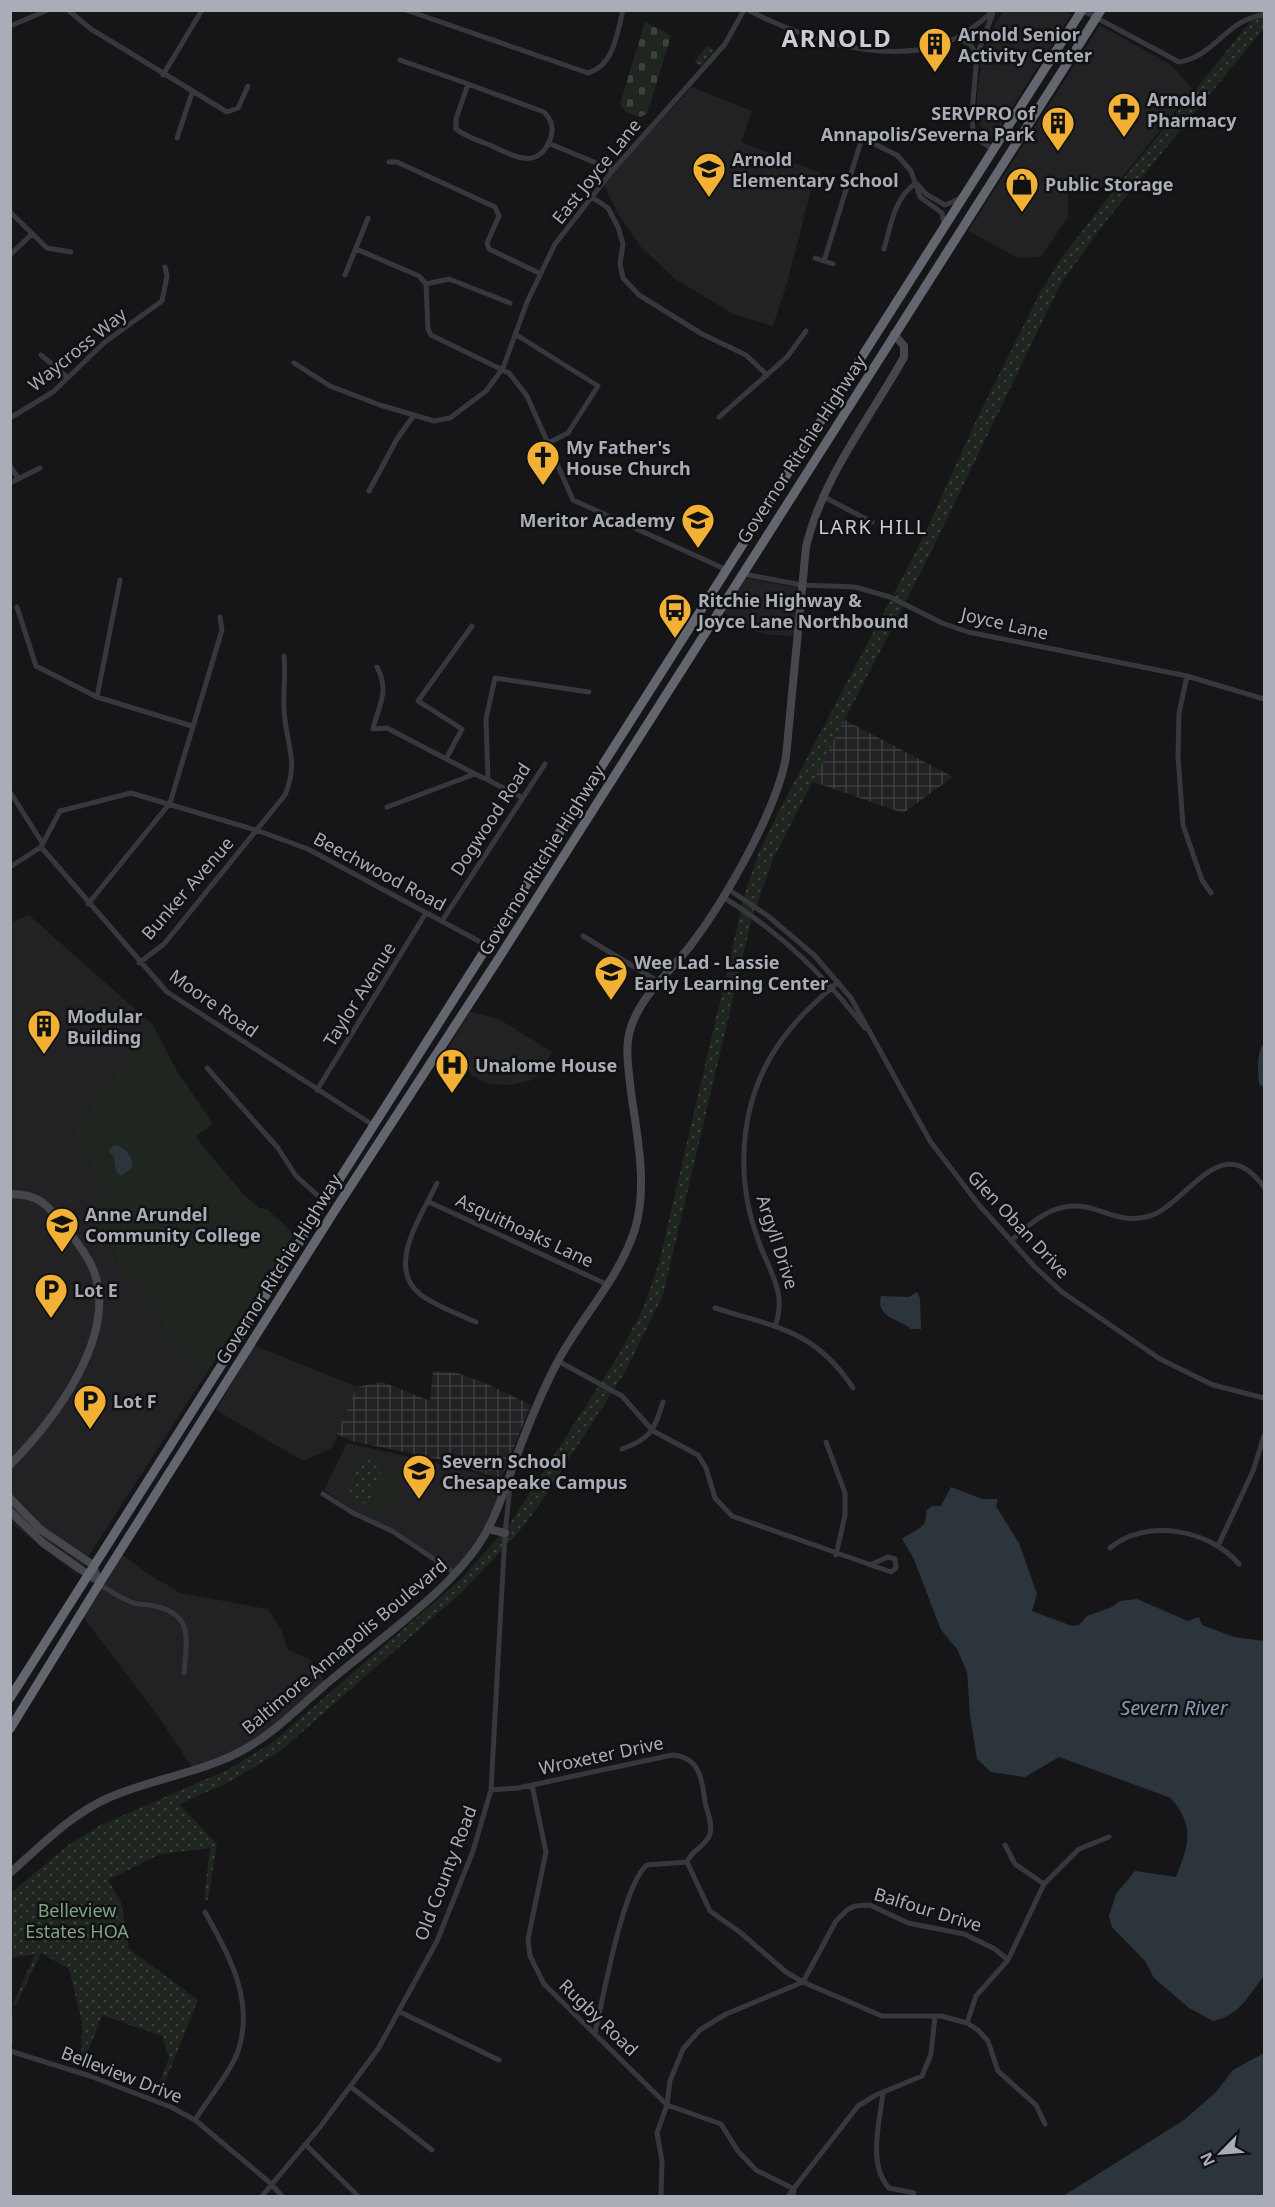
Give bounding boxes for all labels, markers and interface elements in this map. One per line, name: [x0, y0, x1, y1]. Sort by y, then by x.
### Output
district label: ARNOLD: [782, 21, 892, 54]
place label: Arnold Senior Activity Center: [958, 22, 1092, 67]
building icon: Arnold Senior Activity Center: [917, 26, 953, 73]
place label: Arnold Pharmacy: [1147, 87, 1237, 132]
pharmacy icon: Arnold Pharmacy: [1106, 91, 1142, 138]
place label: SERVPRO of Annapolis/Severna Park: [821, 101, 1036, 146]
building icon: SERVPRO of Annapolis/Severna Park: [1040, 105, 1076, 152]
street label: East Joyce Lane: [546, 113, 646, 229]
place label: Arnold Elementary School: [732, 147, 899, 192]
school or university icon: Arnold Elementary School: [691, 151, 727, 198]
shop icon: Public Storage: [1004, 166, 1040, 213]
place label: Public Storage: [1045, 172, 1174, 196]
street label: Waycross Way: [23, 301, 132, 396]
street label: Governor Ritchie Highway: [731, 350, 871, 548]
place label: My Father's House Church: [566, 435, 691, 480]
church icon: My Father's House Church: [525, 439, 561, 486]
school or university icon: Meritor Academy: [680, 502, 716, 549]
place label: Meritor Academy: [520, 508, 676, 532]
district label: LARK HILL: [818, 513, 928, 540]
place label: Ritchie Highway & Joyce Lane Northbound: [696, 588, 909, 633]
bus stop icon: Ritchie Highway & Joyce Lane Northbound: [657, 592, 693, 639]
street label: Joyce Lane: [957, 601, 1051, 645]
street label: Dogwood Road: [445, 758, 535, 880]
street label: Governor Ritchie Highway: [473, 760, 610, 960]
street label: Beechwood Road: [310, 826, 450, 916]
street label: Bunker Avenue: [136, 831, 238, 945]
street label: Taylor Avenue: [317, 937, 401, 1051]
place label: Wee Lad - Lassie Early Learning Center: [634, 950, 828, 995]
school or university icon: Wee Lad - Lassie Early Learning Center: [593, 954, 629, 1001]
street label: Moore Road: [165, 964, 263, 1042]
place label: Modular Building: [67, 1004, 143, 1049]
building icon: Modular Building: [26, 1008, 62, 1055]
hospital icon: Unalome House: [434, 1047, 470, 1094]
place label: Unalome House: [475, 1053, 617, 1077]
street label: Glen Oban Drive: [963, 1165, 1075, 1283]
street label: Governor Ritchie Highway: [210, 1169, 347, 1369]
street label: Asquithoaks Lane: [452, 1188, 598, 1272]
street label: Argyll Drive: [752, 1192, 804, 1292]
place label: Anne Arundel Community College: [85, 1202, 261, 1247]
school or university icon: Anne Arundel Community College: [44, 1206, 80, 1253]
parking icon: Lot E: [33, 1272, 69, 1319]
place label: Lot E: [74, 1278, 118, 1302]
parking icon: Lot F: [72, 1383, 108, 1430]
place label: Lot F: [113, 1389, 157, 1413]
place label: Severn School Chesapeake Campus: [442, 1449, 627, 1494]
school or university icon: Severn School Chesapeake Campus: [401, 1453, 437, 1500]
street label: Baltimore Annapolis Boulevard: [236, 1553, 452, 1739]
water label: Severn River: [1120, 1694, 1229, 1721]
street label: Wroxeter Drive: [537, 1730, 665, 1780]
street label: Old County Road: [408, 1802, 482, 1944]
street label: Balfour Drive: [871, 1881, 985, 1937]
park label: Belleview Estates HOA: [25, 1898, 129, 1943]
street label: Rugby Road: [554, 1973, 644, 2061]
street label: Belleview Drive: [58, 2040, 186, 2108]
north arrow: [1191, 2123, 1251, 2183]
text: N: [1195, 2149, 1220, 2170]

